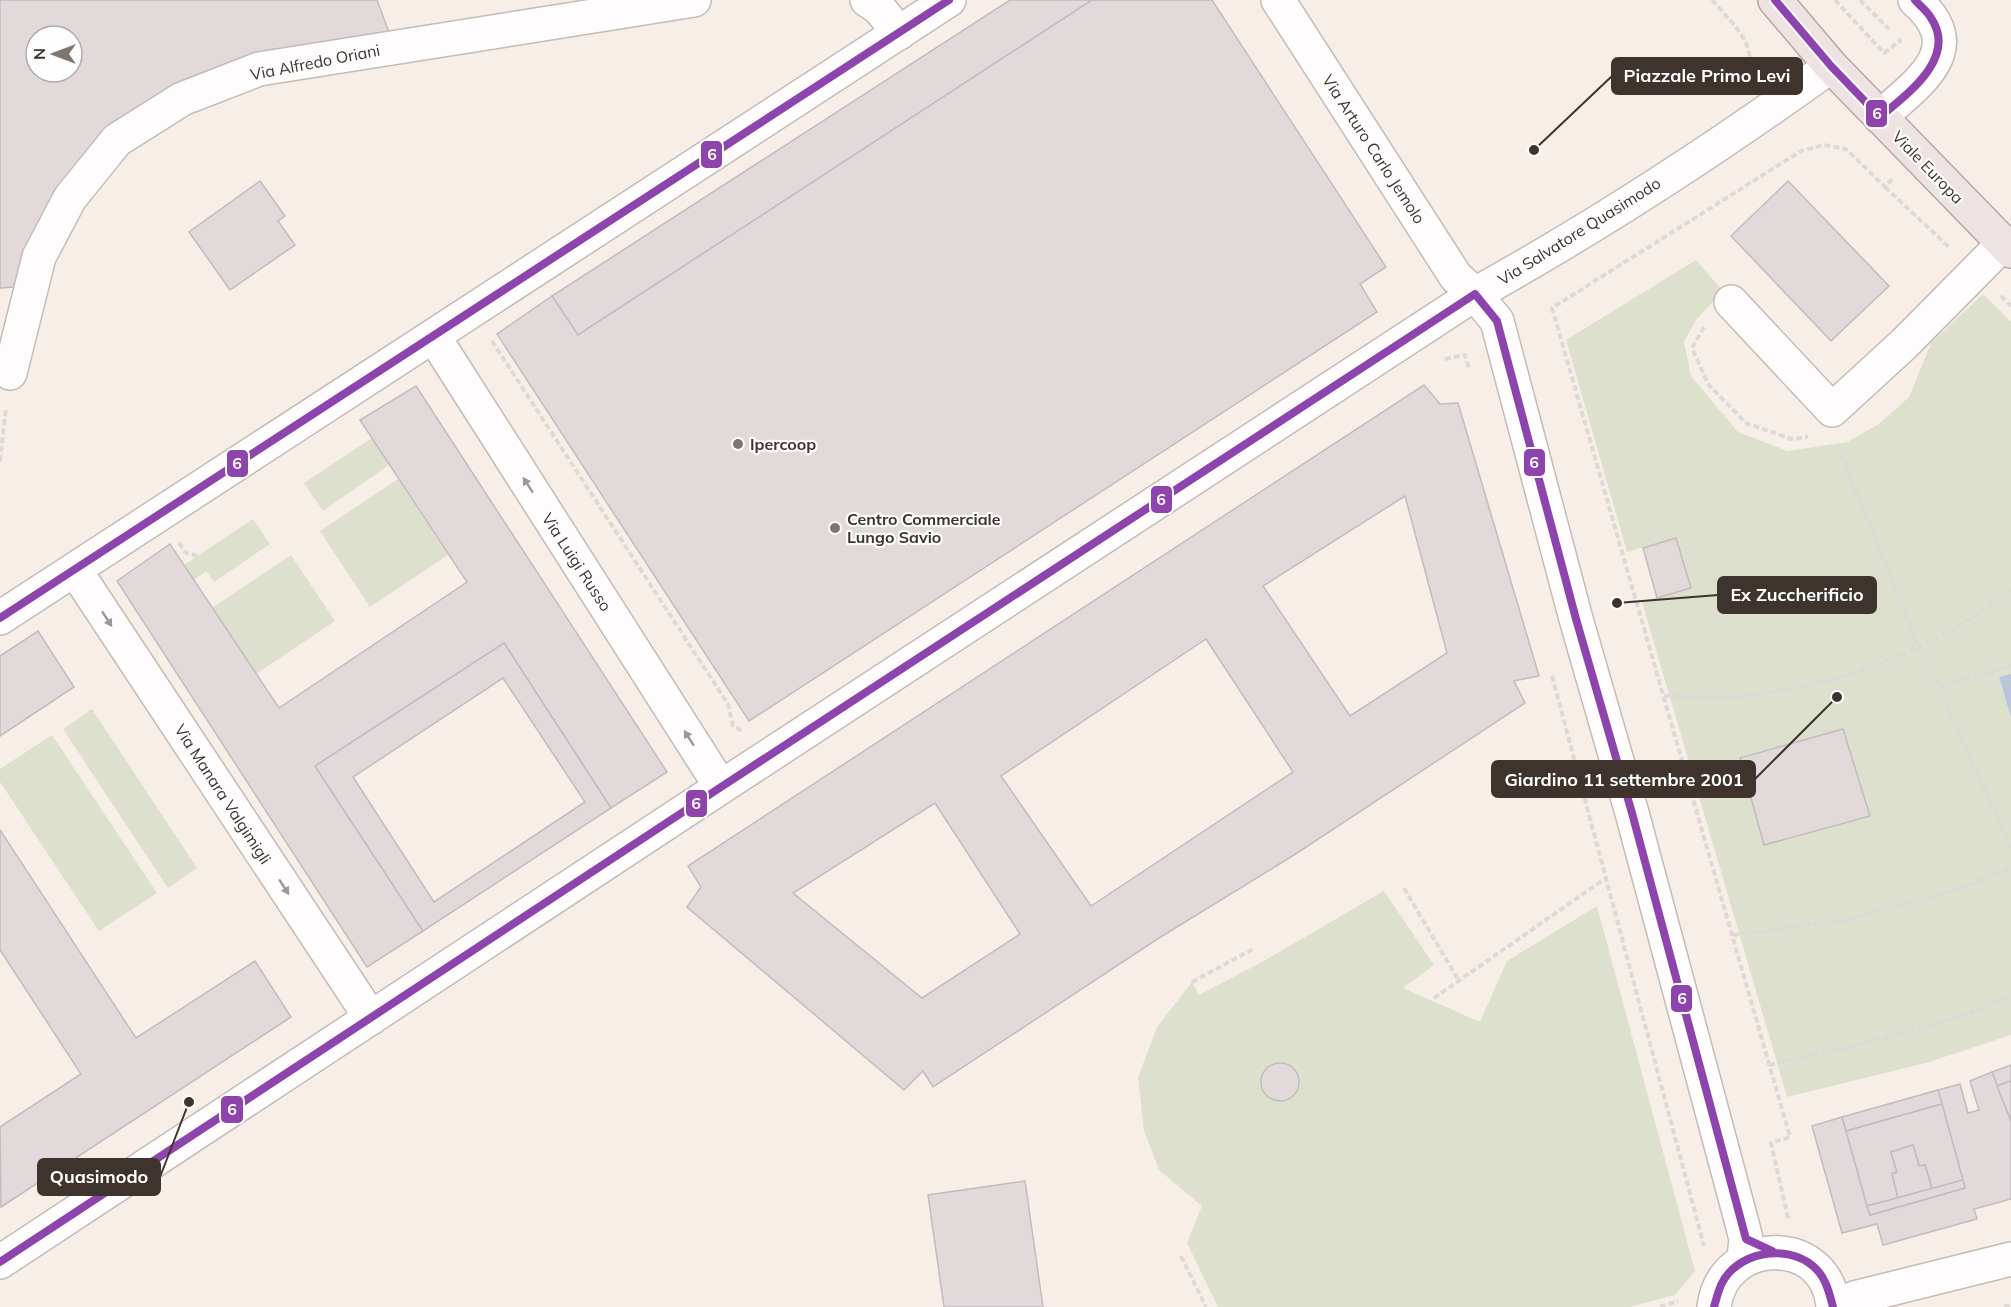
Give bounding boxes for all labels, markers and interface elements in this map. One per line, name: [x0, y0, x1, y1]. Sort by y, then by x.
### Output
north arrow: [24, 24, 84, 84]
street label: Via Alfredo Oriani: [248, 40, 382, 84]
text: N: [29, 48, 49, 60]
callout: Piazzale Primo Levi: [1612, 58, 1802, 94]
text: Piazzale Primo Levi: [1624, 64, 1790, 87]
street label: Via Arturo Carlo Jemolo: [1318, 71, 1430, 227]
line badge: 6: [1865, 99, 1888, 128]
text: 6: [1872, 103, 1882, 123]
street label: Viale Europa: [1888, 126, 1968, 208]
line badge: 6: [700, 140, 723, 169]
text: 6: [707, 144, 717, 164]
street label: Via Salvatore Quasimodo: [1494, 173, 1664, 289]
place label: Ipercoop: [750, 434, 816, 454]
marker: Ipercoop: [731, 437, 745, 451]
line badge: 6: [1523, 448, 1546, 477]
line badge: 6: [226, 449, 249, 478]
text: 6: [1529, 452, 1539, 472]
text: 6: [232, 453, 242, 473]
one-way arrow: [522, 477, 533, 493]
line badge: 6: [1150, 485, 1173, 514]
text: 6: [1156, 489, 1166, 509]
street label: Via Luigi Russo: [538, 509, 616, 615]
place label: Centro Commerciale Lungo Savio: [847, 509, 1001, 547]
marker: Centro Commerciale Lungo Savio: [828, 521, 842, 535]
callout: Ex Zuccherificio: [1718, 577, 1876, 613]
text: Ex Zuccherificio: [1730, 583, 1864, 606]
one-way arrow: [102, 611, 113, 627]
street label: Via Manara Valgimigli: [170, 720, 276, 868]
one-way arrow: [684, 730, 695, 746]
callout: Giardino 11 settembre 2001: [1492, 761, 1755, 797]
text: Giardino 11 settembre 2001: [1505, 768, 1743, 791]
line badge: 6: [685, 789, 708, 818]
text: 6: [691, 793, 701, 813]
one-way arrow: [278, 878, 290, 894]
line badge: 6: [1670, 984, 1693, 1013]
text: 6: [1677, 988, 1687, 1008]
line badge: 6: [220, 1095, 244, 1124]
text: 6: [227, 1099, 237, 1119]
callout: Quasimodo: [38, 1159, 160, 1195]
text: Quasimodo: [50, 1165, 148, 1188]

